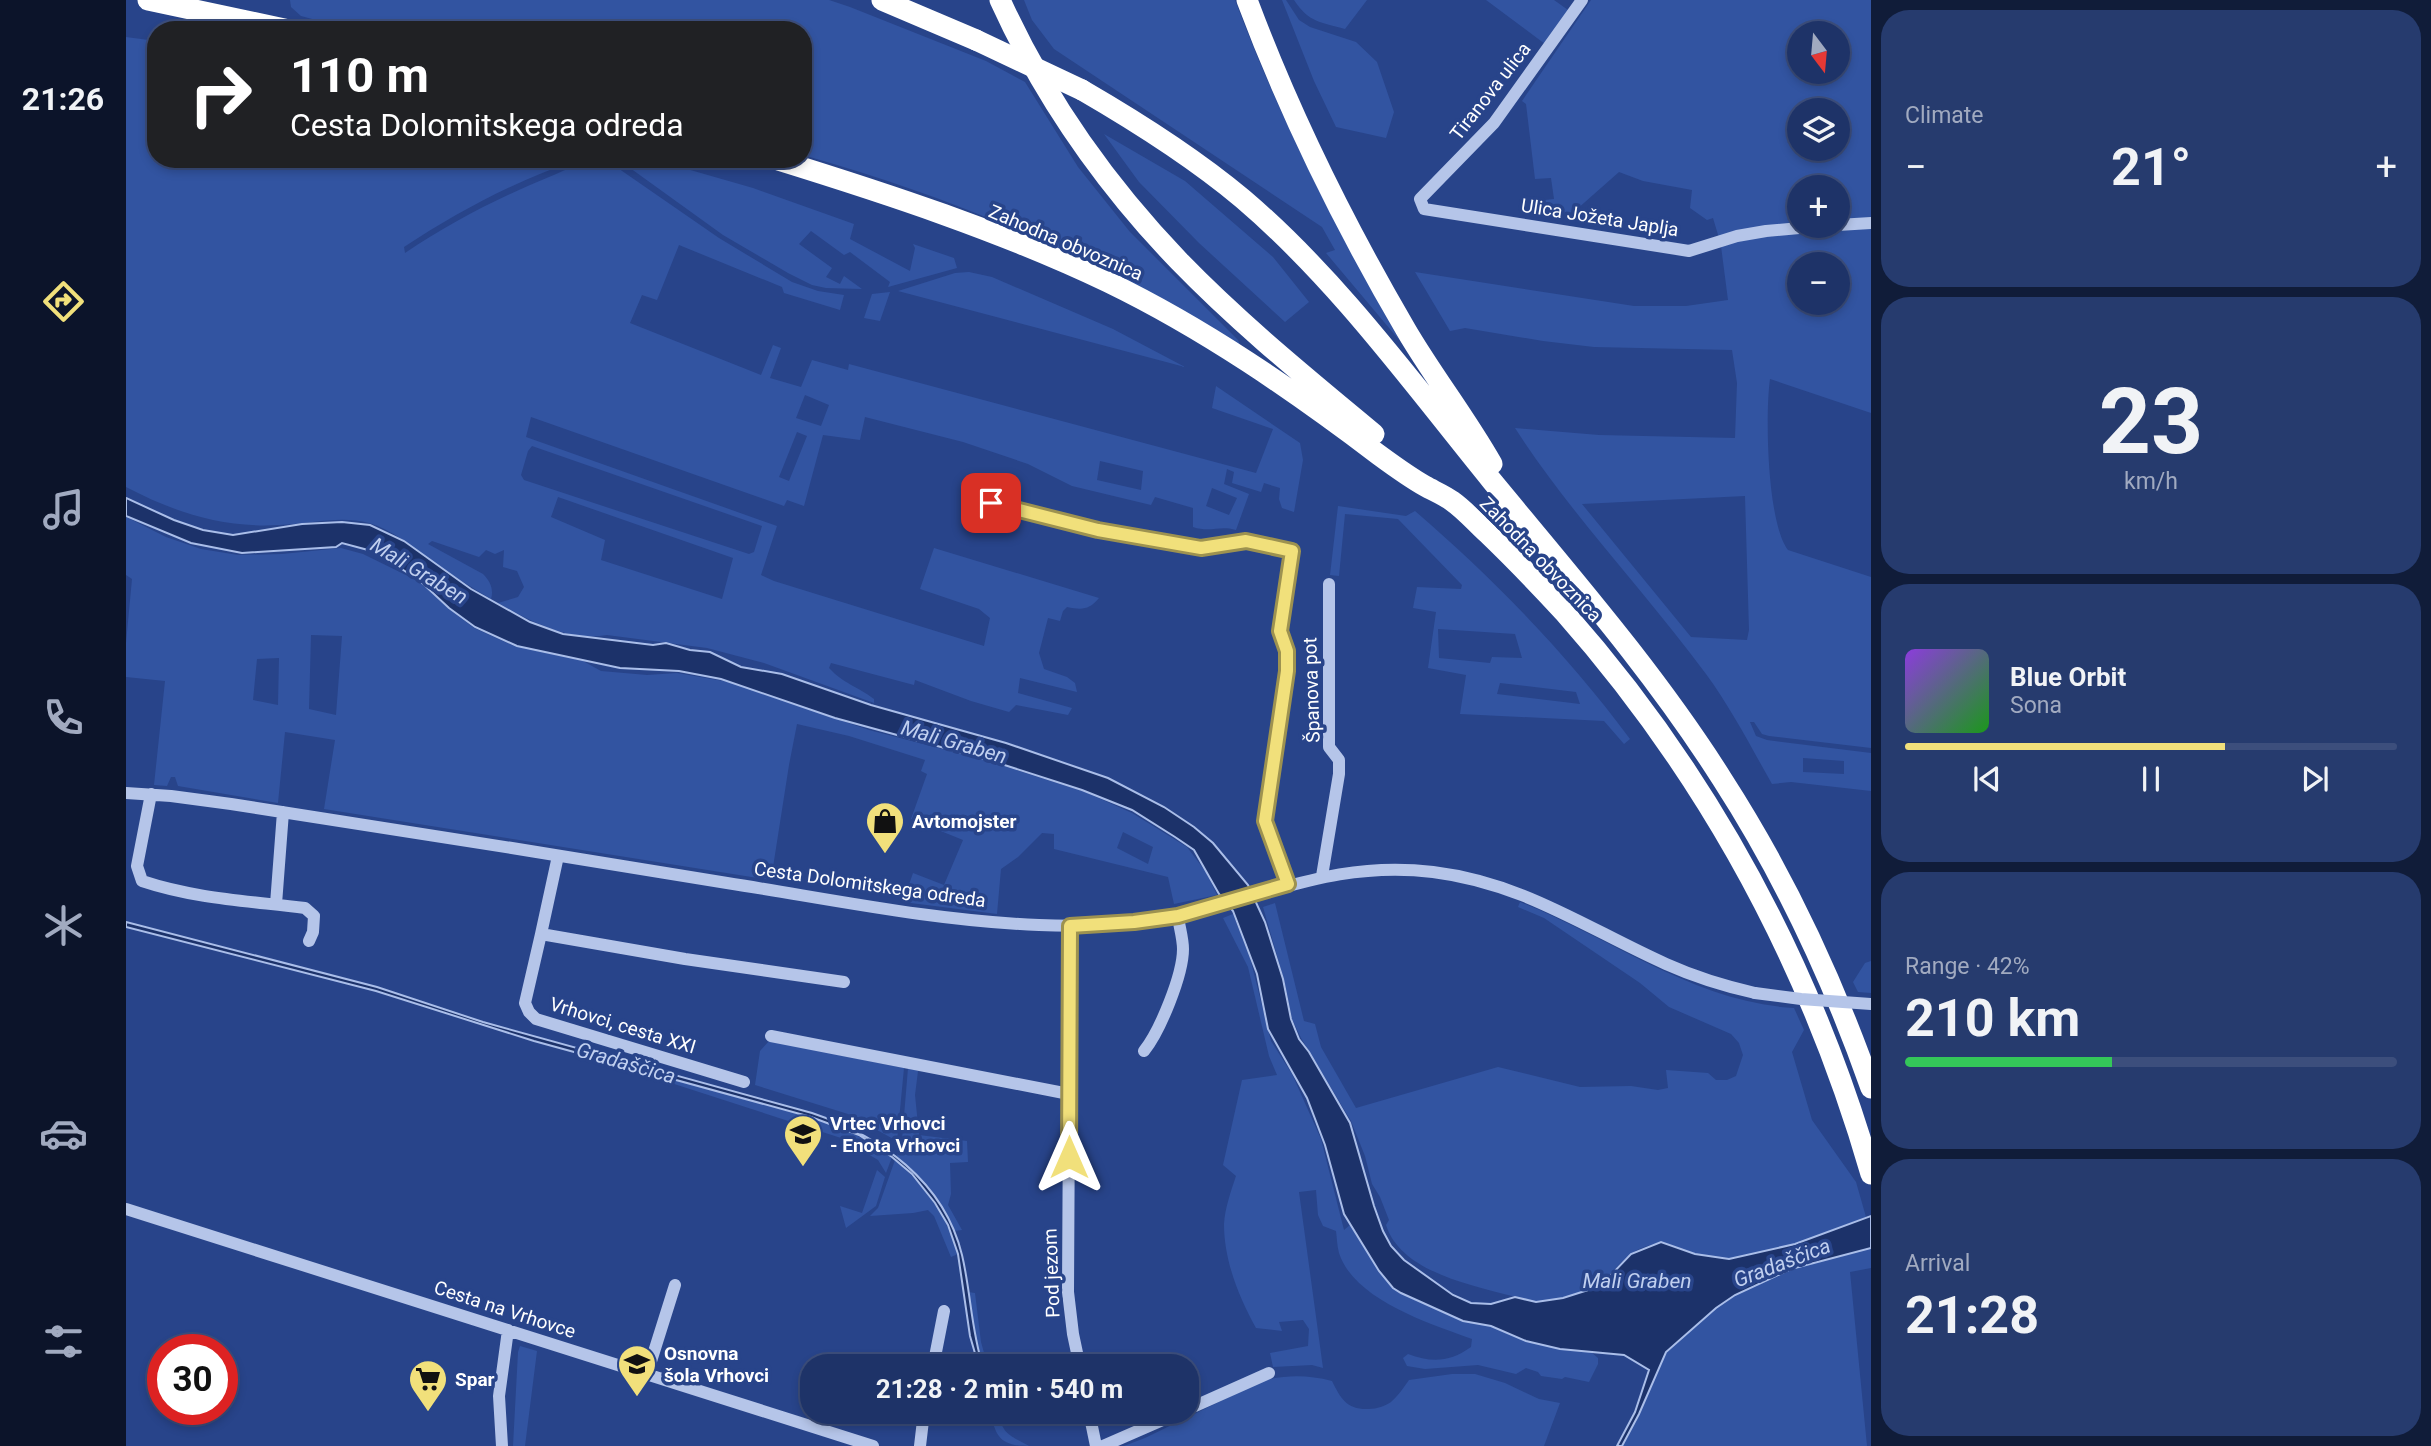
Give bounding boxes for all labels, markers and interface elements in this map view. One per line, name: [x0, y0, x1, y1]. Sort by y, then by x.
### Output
north arrow: [1787, 21, 1850, 84]
map controls: [1787, 21, 1850, 315]
street label: Tiranova ulica: [1445, 38, 1536, 145]
text: 110 m: [290, 47, 429, 104]
icon: right: [175, 49, 266, 140]
text: 21:26: [22, 80, 104, 118]
button: layers: [1787, 98, 1850, 161]
text: Climate: [1905, 102, 1984, 129]
text: Cesta Dolomitskega odreda: [290, 106, 684, 144]
text: 21°: [2111, 137, 2191, 198]
text: −: [1905, 145, 1927, 189]
text: +: [2375, 145, 2397, 189]
button: +: [1787, 175, 1850, 238]
street label: Ulica Jožeta Japlja: [1519, 194, 1680, 241]
street label: Zahodna obvoznica: [985, 200, 1146, 285]
button: −: [1787, 252, 1850, 315]
icon: directions: [39, 277, 88, 326]
text: 23: [2099, 369, 2203, 475]
text: km/h: [2124, 468, 2178, 495]
pin: [961, 473, 1021, 533]
icon: arrive: [972, 484, 1010, 522]
icon: music: [39, 485, 88, 534]
street label: Zahodna obvoznica: [1475, 492, 1606, 627]
water label: Mali Graben: [366, 533, 472, 609]
street label: Španova pot: [1298, 637, 1325, 743]
text: Blue Orbit: [2010, 662, 2126, 692]
text: Sona: [2010, 692, 2062, 719]
icon: phone: [39, 693, 88, 742]
water label: Mali Graben: [898, 715, 1010, 769]
icon: previous: [1968, 760, 2006, 798]
icon: pause: [2132, 760, 2170, 798]
icon: next: [2296, 760, 2334, 798]
shop icon: Avtomojster: [864, 800, 906, 855]
place label: Avtomojster: [912, 810, 1016, 833]
street label: Cesta Dolomitskega odreda: [753, 857, 987, 912]
icon: climate: [39, 901, 88, 950]
text: Range · 42%: [1905, 953, 2030, 980]
text: 210 km: [1905, 988, 2080, 1049]
street label: Vrhovci, cesta XXI: [547, 992, 699, 1059]
water label: Gradaščica: [574, 1037, 678, 1089]
icon: car: [39, 1109, 88, 1158]
place label: Vrtec Vrhovci - Enota Vrhovci: [830, 1112, 960, 1157]
school or university icon: Vrtec Vrhovci - Enota Vrhovci: [782, 1113, 824, 1168]
position arrow: [1032, 1120, 1106, 1194]
street label: Pod jezom: [1038, 1228, 1065, 1318]
water label: Gradaščica: [1730, 1234, 1834, 1292]
text: Arrival: [1905, 1250, 1970, 1277]
water label: Mali Graben: [1583, 1269, 1691, 1293]
street label: Cesta na Vrhovce: [431, 1276, 579, 1343]
text: 21:28: [1905, 1285, 2039, 1346]
icon: filters: [39, 1317, 88, 1366]
speed limit sign: 30: [147, 1334, 238, 1425]
place label: Osnovna šola Vrhovci: [664, 1342, 769, 1387]
school or university icon: Osnovna šola Vrhovci: [616, 1343, 658, 1398]
supermarket icon: Spar: [407, 1358, 449, 1413]
place label: Spar: [455, 1368, 495, 1391]
text: 21:28 · 2 min · 540 m: [876, 1374, 1123, 1404]

